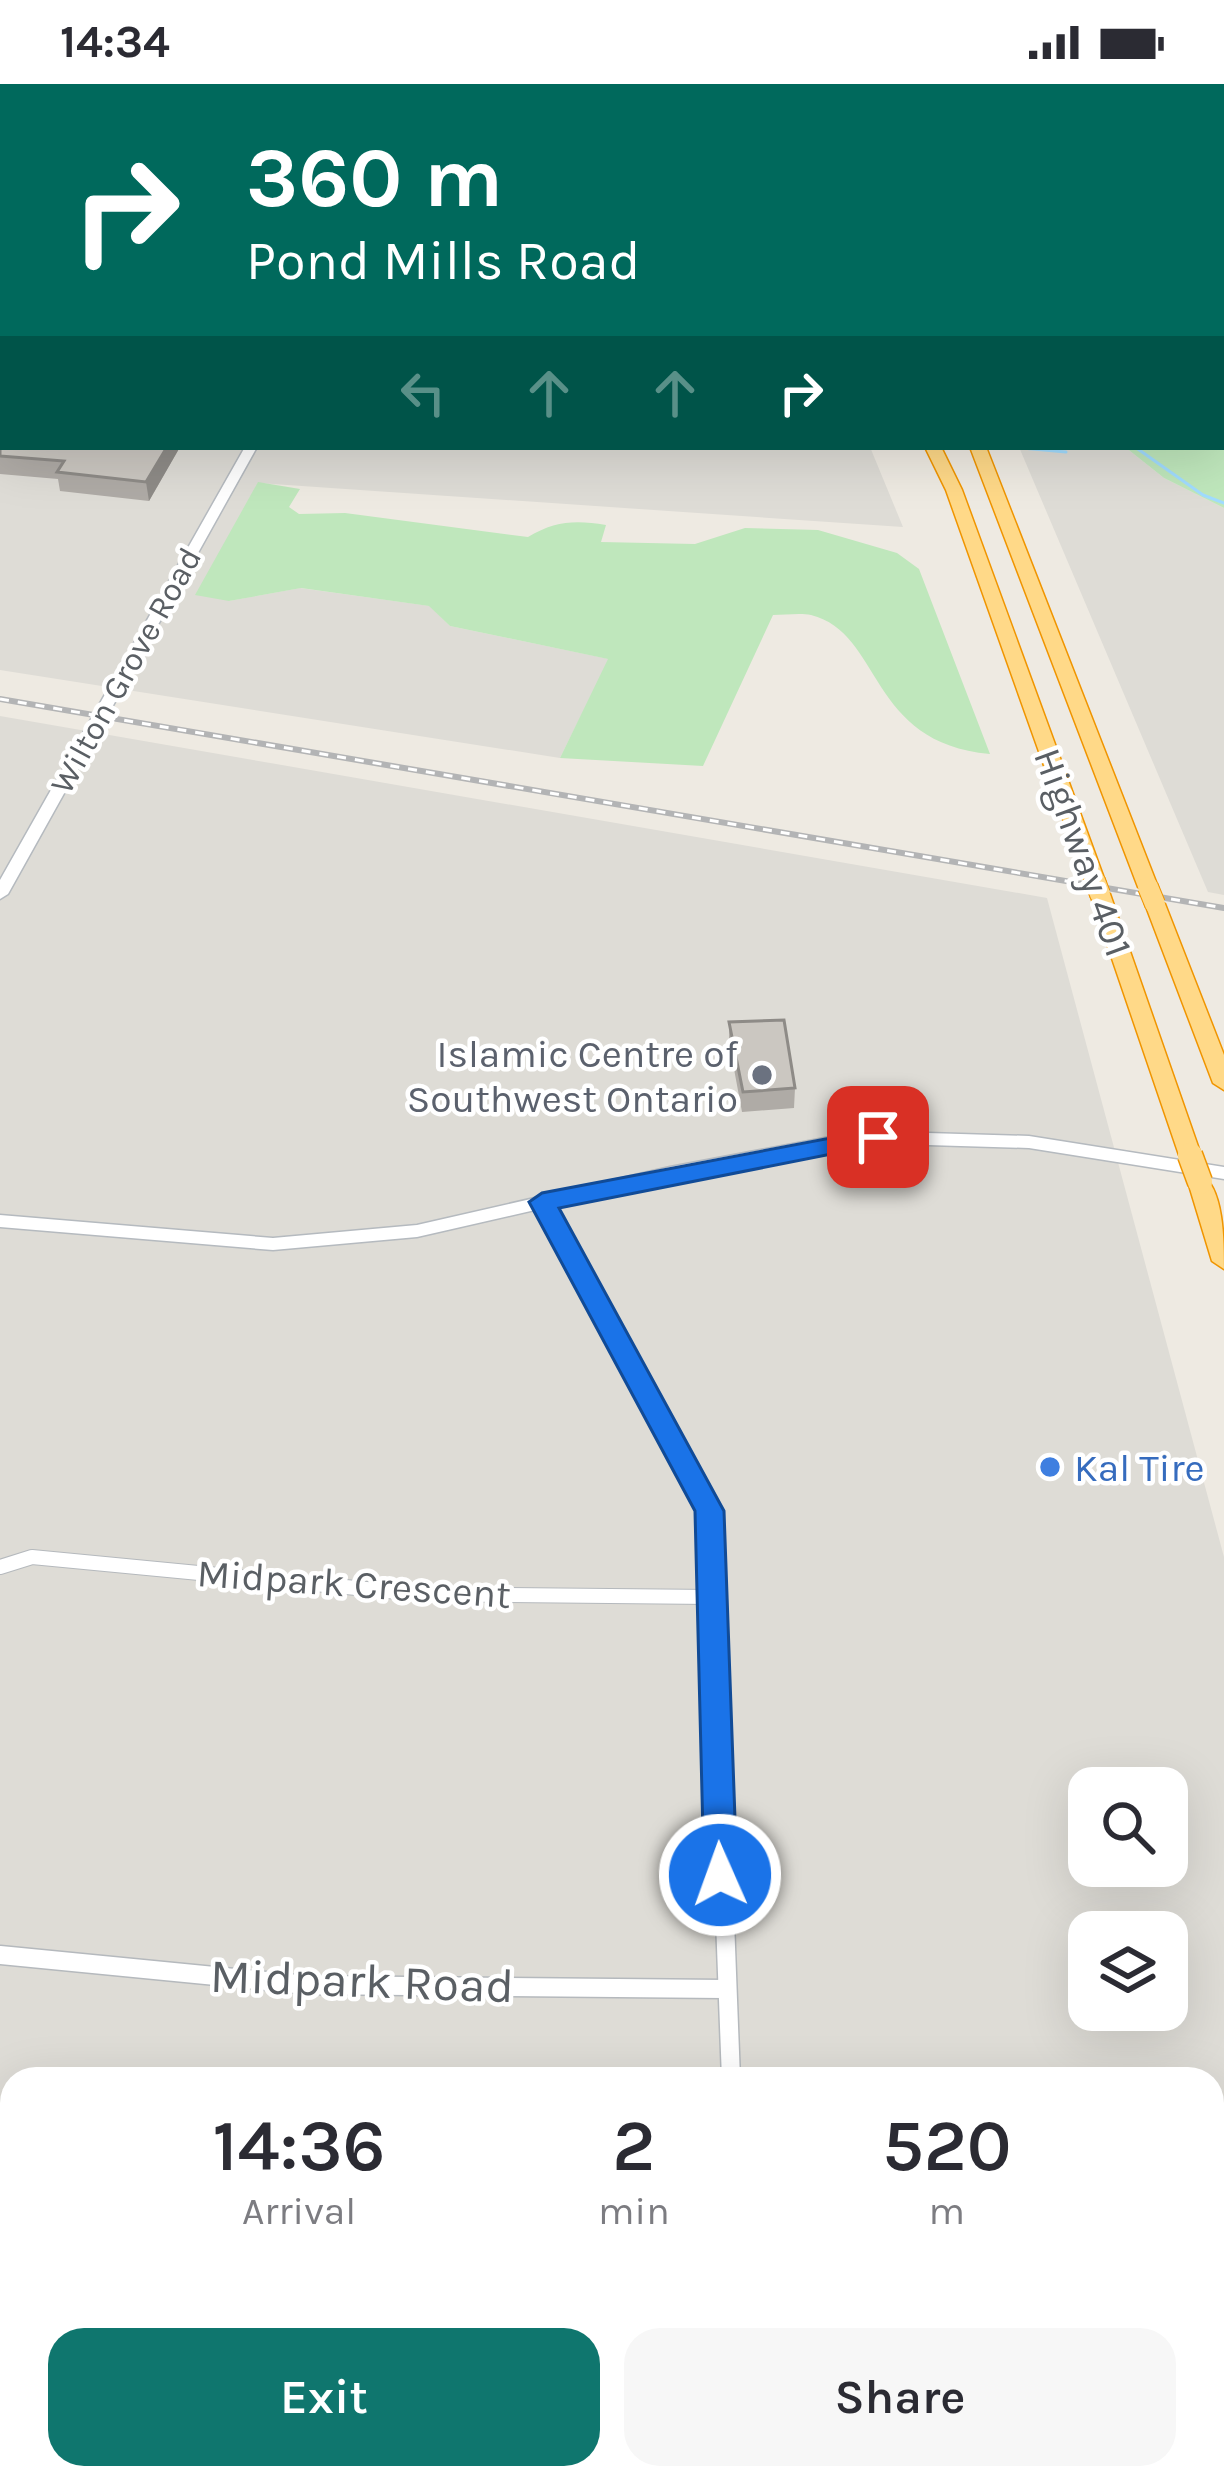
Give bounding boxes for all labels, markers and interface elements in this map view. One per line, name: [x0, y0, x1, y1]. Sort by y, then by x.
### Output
text: 14:34: [60, 16, 170, 68]
text: 360 m: [246, 129, 503, 227]
icon: right: [48, 132, 204, 288]
text: Pond Mills Road: [246, 229, 640, 293]
icon: left: [390, 360, 456, 426]
icon: ahead: [516, 360, 582, 426]
icon: ahead: [642, 360, 708, 426]
icon: right: [768, 360, 834, 426]
street label: Wilton Grove Road: [43, 541, 209, 800]
street label: Highway 401: [1024, 742, 1142, 963]
place label: Islamic Centre of Southwest Ontario: [407, 1031, 739, 1122]
marker: Islamic Centre of Southwest Ontario: [749, 1062, 775, 1088]
pin: [827, 1086, 929, 1188]
icon: arrive: [845, 1104, 911, 1170]
place label: Kal Tire: [1074, 1445, 1205, 1491]
marker: Kal Tire: [1037, 1454, 1063, 1480]
street label: Midpark Crescent: [196, 1550, 512, 1618]
map controls: [1068, 1767, 1188, 2031]
button: search: [1068, 1767, 1188, 1887]
position arrow: [657, 1812, 783, 1938]
button: layers: [1068, 1911, 1188, 2031]
street label: Midpark Road: [209, 1948, 515, 2014]
text: 14:36: [212, 2104, 386, 2188]
text: 2: [612, 2104, 655, 2188]
text: 520: [882, 2104, 1012, 2188]
text: Arrival: [242, 2188, 356, 2234]
text: min: [598, 2188, 670, 2234]
text: m: [929, 2188, 965, 2234]
button: Exit: [48, 2328, 600, 2466]
button: Share: [624, 2328, 1176, 2466]

